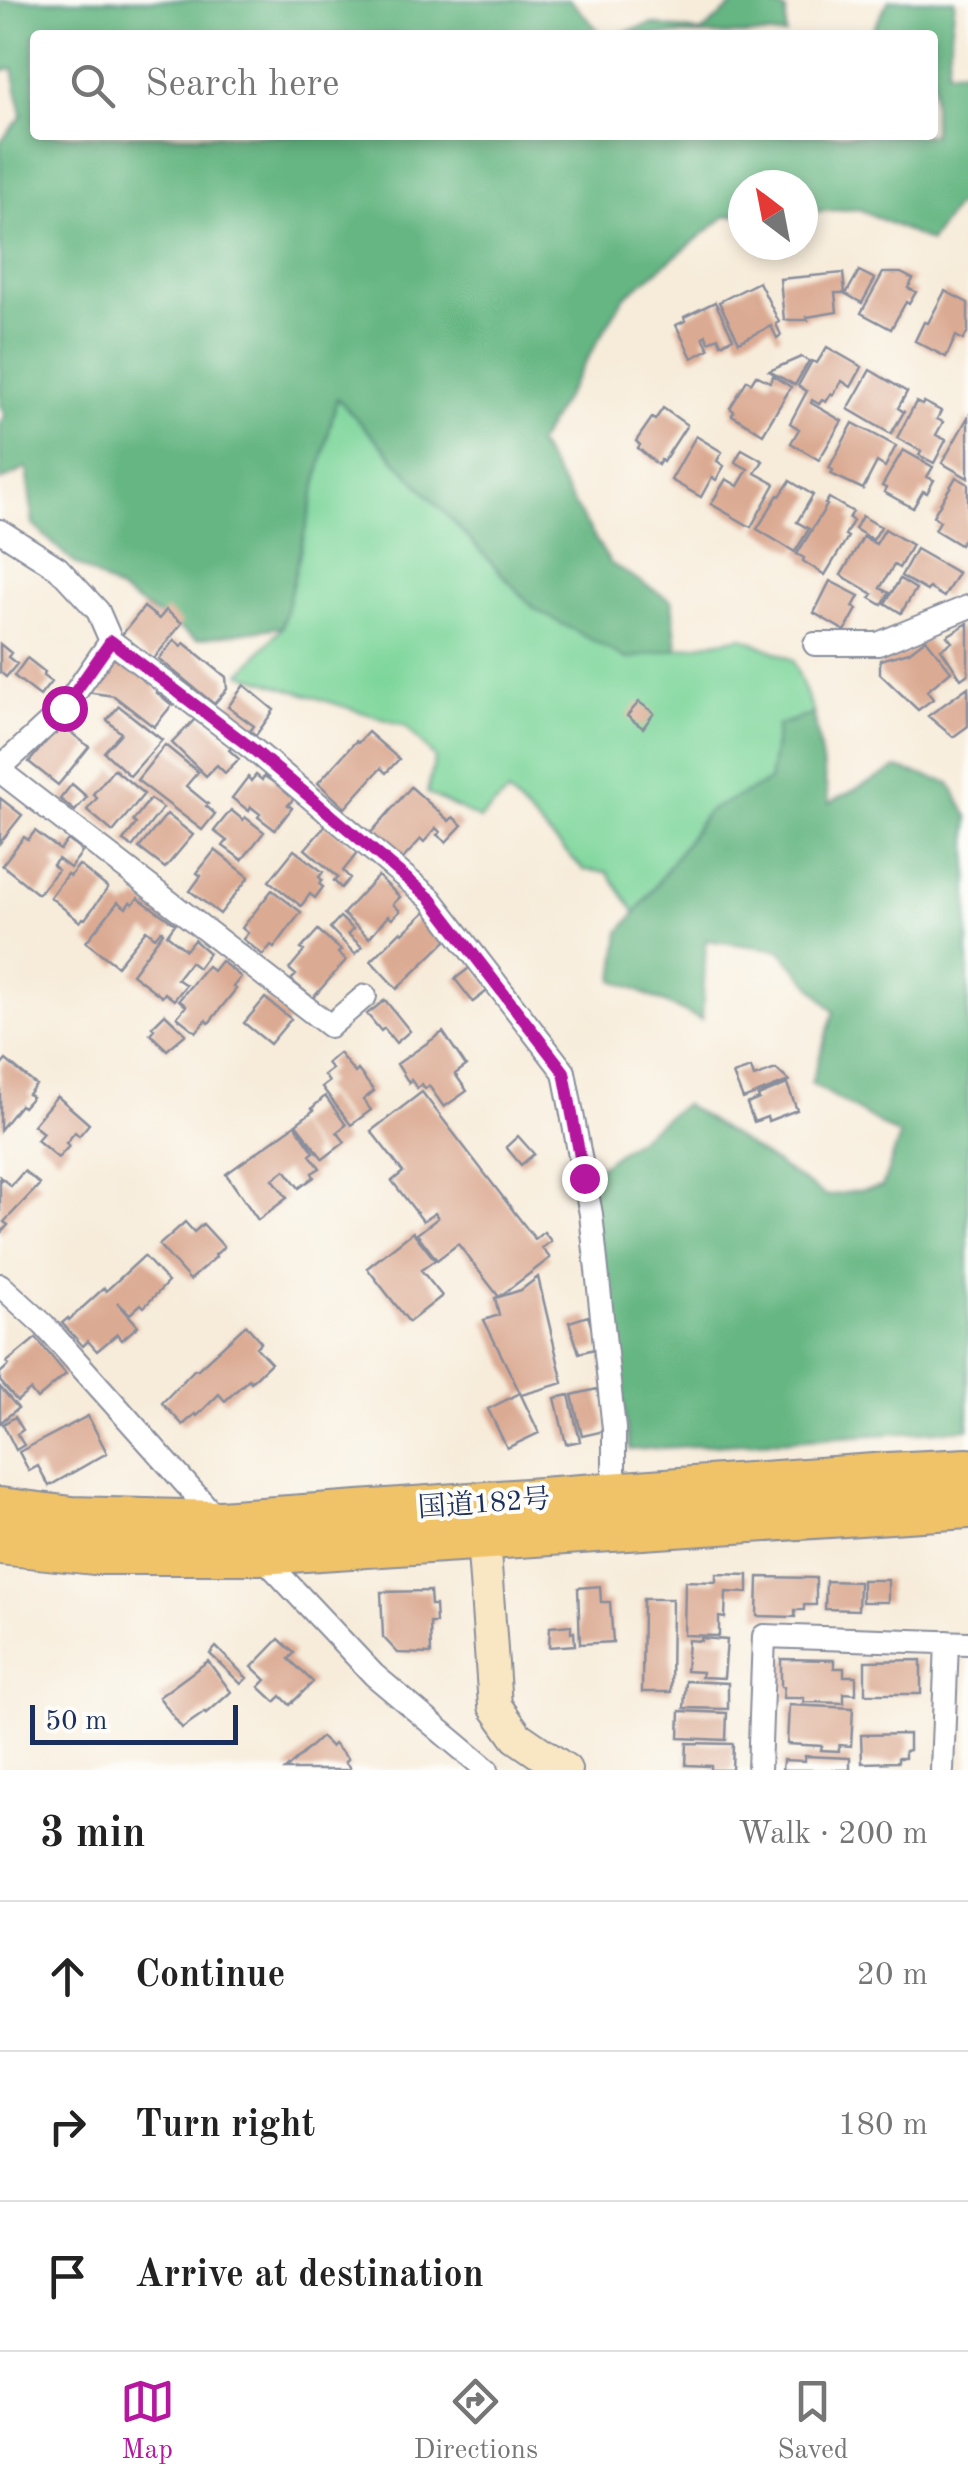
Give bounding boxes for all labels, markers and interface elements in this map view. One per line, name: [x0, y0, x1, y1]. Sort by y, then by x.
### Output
search box: [30, 30, 938, 140]
icon: search: [65, 58, 120, 113]
text: Search here: [145, 66, 340, 104]
north arrow: [728, 170, 818, 260]
route start: [42, 686, 88, 732]
route end: [562, 1156, 608, 1202]
street label: 国道182号: [417, 1483, 551, 1524]
scale bar: [30, 1700, 238, 1744]
text: 50 m: [45, 1708, 108, 1736]
text: 3 min: [40, 1814, 146, 1856]
text: Walk · 200 m: [738, 1819, 928, 1851]
icon: ahead: [40, 1949, 95, 2004]
text: Continue: [135, 1957, 285, 1995]
text: 20 m: [857, 1960, 928, 1992]
icon: right: [40, 2099, 95, 2154]
text: Turn right: [135, 2107, 315, 2145]
text: 180 m: [838, 2110, 928, 2142]
icon: arrive: [40, 2249, 95, 2304]
text: Arrive at destination: [135, 2257, 484, 2295]
tab: Map: [120, 2374, 175, 2469]
tab: Directions: [414, 2374, 538, 2469]
tab: Saved: [777, 2374, 848, 2469]

